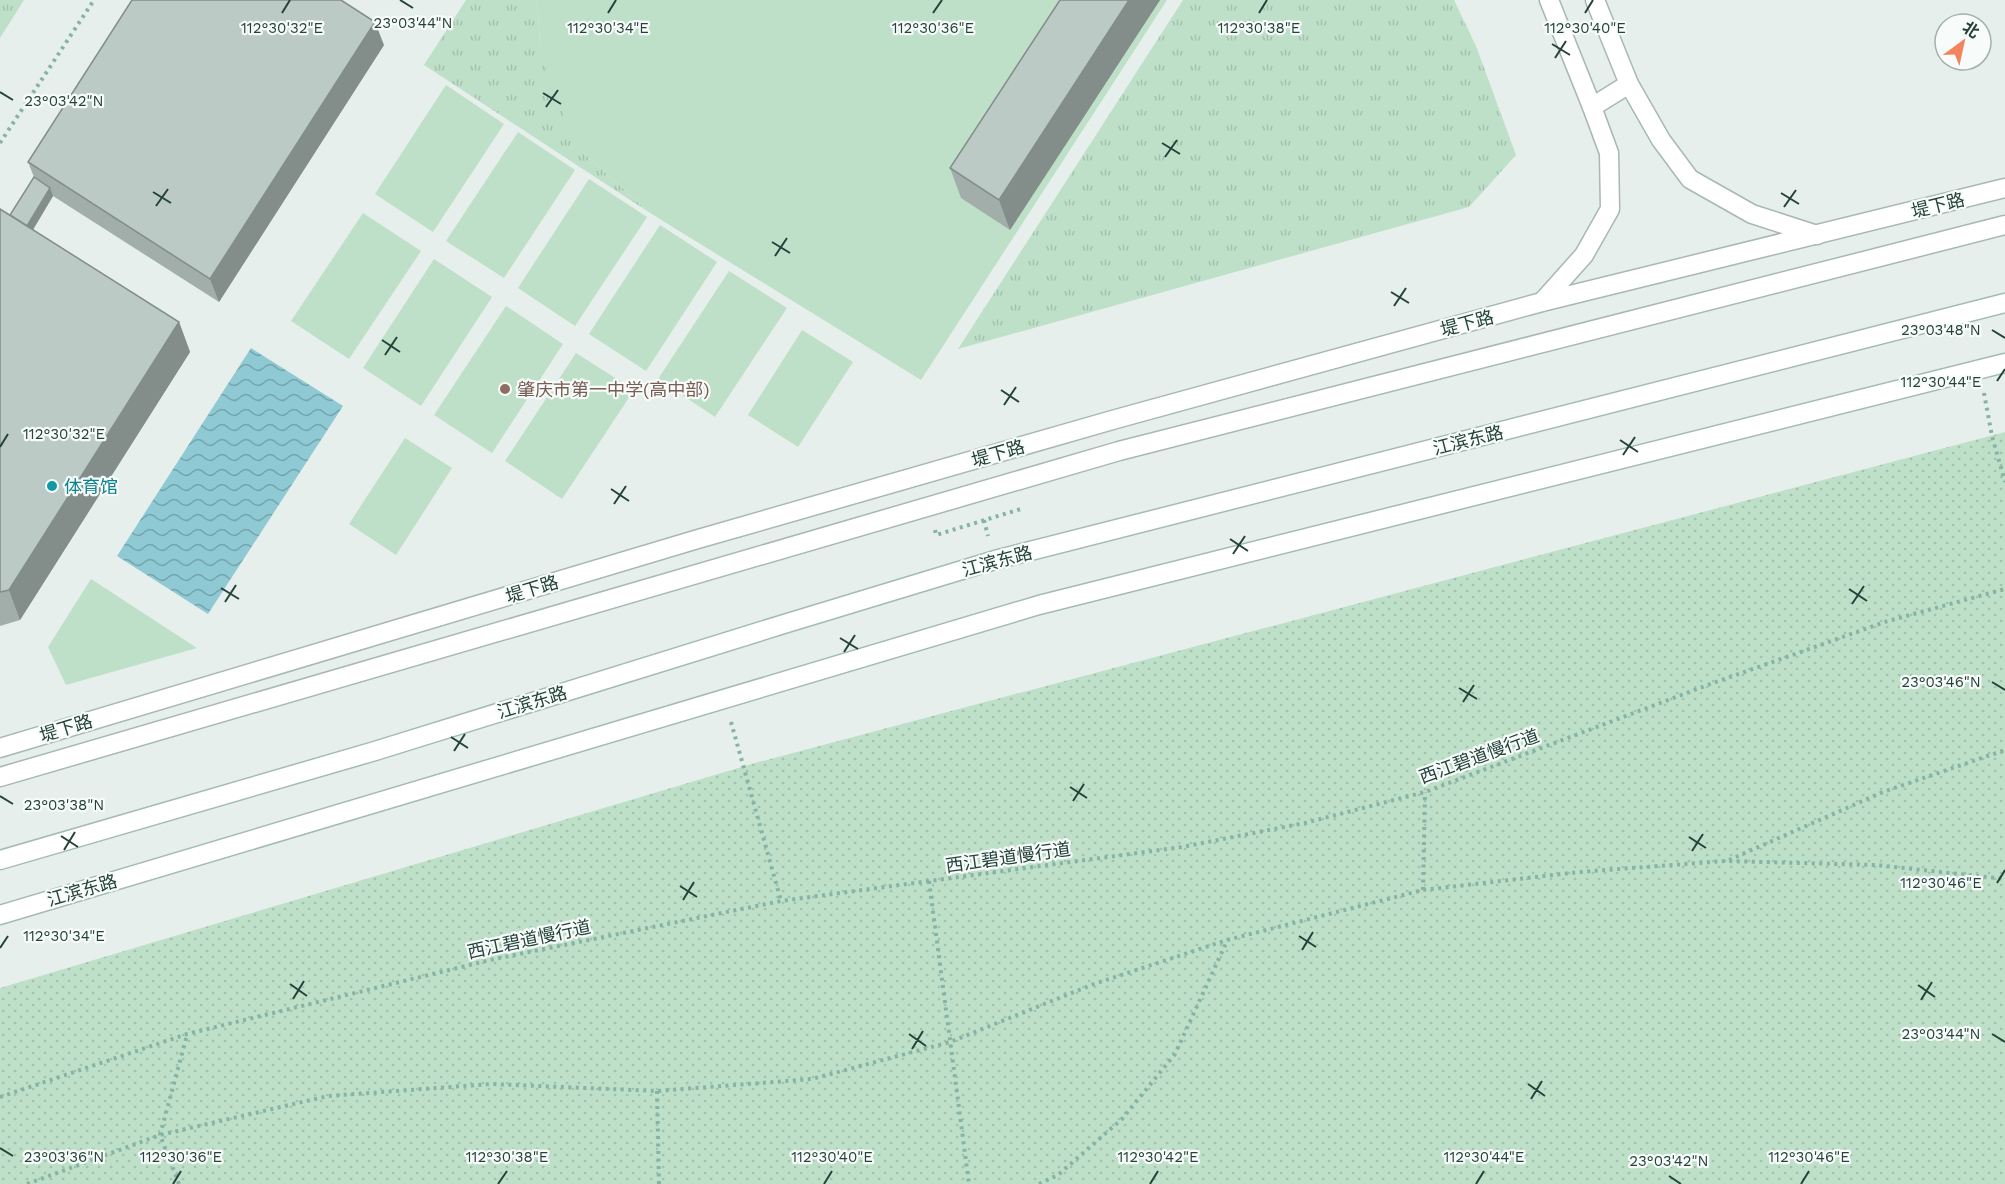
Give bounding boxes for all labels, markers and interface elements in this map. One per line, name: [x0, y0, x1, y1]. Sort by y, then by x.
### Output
north arrow: [1933, 12, 1993, 72]
text: 23°03'44"N: [374, 14, 452, 32]
text: 北: [1959, 18, 1983, 42]
text: 112°30'32"E: [241, 19, 323, 37]
text: 112°30'34"E: [567, 19, 649, 37]
text: 112°30'36"E: [892, 19, 974, 37]
text: 112°30'38"E: [1218, 19, 1300, 37]
text: 112°30'40"E: [1544, 19, 1626, 37]
text: 23°03'42"N: [24, 92, 104, 110]
street label: 堤下路: [1909, 188, 1967, 222]
street label: 堤下路: [1438, 306, 1496, 340]
text: 23°03'48"N: [1901, 321, 1981, 339]
text: 112°30'44"E: [1901, 373, 1981, 391]
place label: 肇庆市第一中学(高中部): [517, 379, 710, 400]
marker: 肇庆市第一中学(高中部): [498, 382, 512, 396]
street label: 江滨东路: [1431, 421, 1505, 459]
text: 112°30'32"E: [23, 425, 105, 443]
street label: 堤下路: [969, 435, 1027, 471]
place label: 体育馆: [64, 476, 118, 497]
marker: 体育馆: [45, 479, 59, 493]
street label: 江滨东路: [960, 542, 1034, 580]
street label: 堤下路: [503, 571, 561, 607]
text: 23°03'46"N: [1901, 673, 1981, 691]
street label: 江滨东路: [495, 681, 569, 723]
street label: 堤下路: [37, 710, 95, 746]
street label: 西江碧道慢行道: [1416, 725, 1542, 787]
text: 23°03'38"N: [24, 796, 104, 814]
street label: 西江碧道慢行道: [944, 838, 1072, 876]
street label: 江滨东路: [45, 870, 119, 910]
text: 112°30'46"E: [1900, 874, 1982, 892]
street label: 西江碧道慢行道: [465, 916, 593, 962]
text: 112°30'34"E: [23, 927, 105, 945]
text: 23°03'44"N: [1902, 1025, 1980, 1043]
text: 23°03'36"N: [24, 1148, 104, 1166]
text: 112°30'36"E: [140, 1148, 222, 1166]
text: 112°30'38"E: [466, 1148, 548, 1166]
text: 112°30'40"E: [791, 1148, 873, 1166]
text: 112°30'42"E: [1117, 1148, 1199, 1166]
text: 112°30'44"E: [1444, 1148, 1524, 1166]
text: 112°30'46"E: [1768, 1148, 1850, 1166]
text: 23°03'42"N: [1629, 1152, 1709, 1170]

